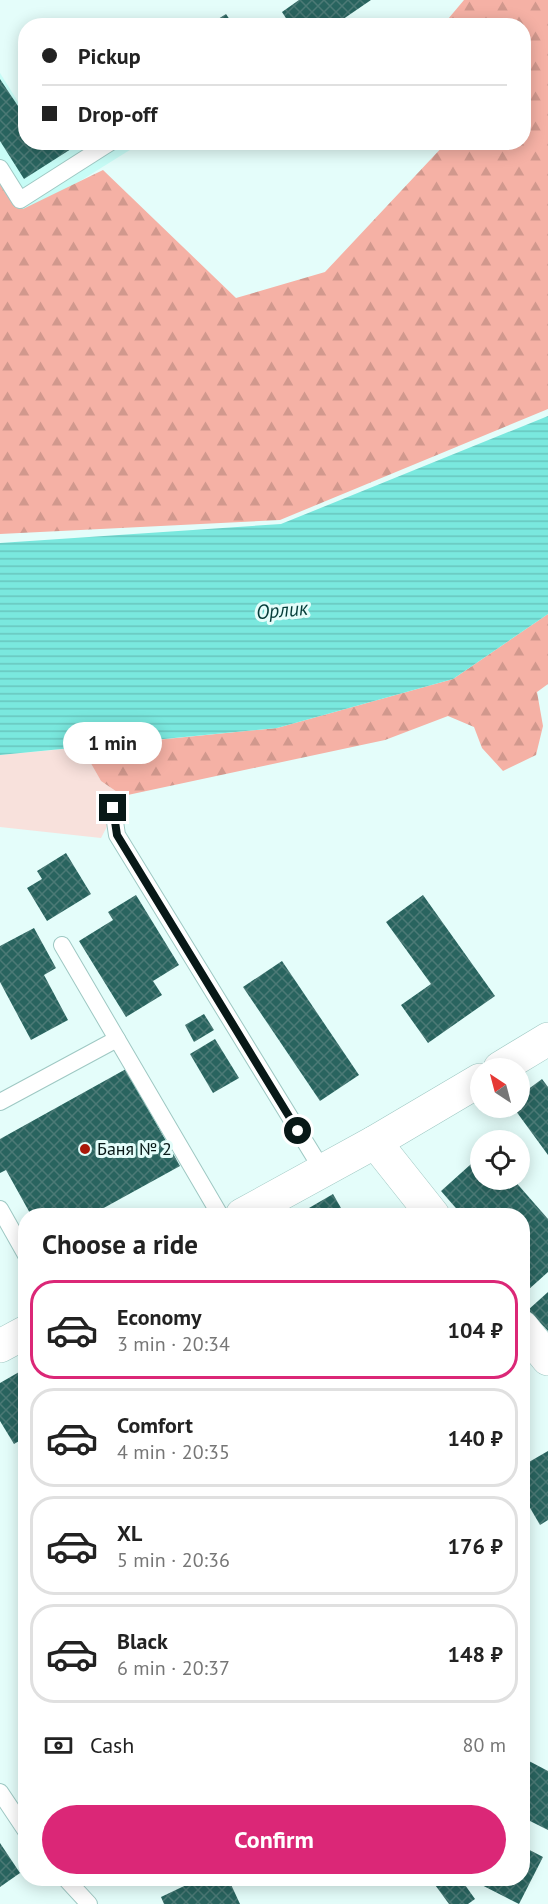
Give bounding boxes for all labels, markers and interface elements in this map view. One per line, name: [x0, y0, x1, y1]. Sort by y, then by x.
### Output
text: Pickup: [78, 42, 141, 70]
text: Drop-off: [78, 100, 157, 128]
water label: Орлик: [255, 595, 310, 625]
callout: 1 min: [63, 721, 162, 763]
text: 1 min: [88, 730, 137, 756]
route end: [99, 794, 126, 821]
north arrow: [470, 1058, 530, 1118]
map controls: [470, 1058, 530, 1190]
route start: [284, 1117, 311, 1144]
button: locate: [470, 1130, 530, 1190]
place label: Баня № 2: [97, 1137, 172, 1160]
marker: Баня № 2: [78, 1142, 92, 1156]
text: Choose a ride: [42, 1227, 198, 1261]
icon: car: [45, 1303, 99, 1357]
text: Economy: [117, 1303, 201, 1331]
text: 104 ₽: [448, 1316, 503, 1344]
text: 3 min · 20:34: [117, 1331, 230, 1357]
icon: car: [45, 1411, 99, 1465]
text: Comfort: [117, 1411, 193, 1439]
text: 140 ₽: [448, 1424, 503, 1452]
text: 4 min · 20:35: [117, 1439, 230, 1465]
icon: car: [45, 1519, 99, 1573]
text: XL: [117, 1519, 142, 1547]
text: 176 ₽: [448, 1532, 503, 1560]
text: 5 min · 20:36: [117, 1547, 230, 1573]
icon: car: [45, 1627, 99, 1681]
text: Black: [117, 1627, 168, 1655]
text: 148 ₽: [448, 1640, 503, 1668]
text: 6 min · 20:37: [117, 1655, 230, 1681]
icon: cash: [42, 1729, 75, 1762]
text: Cash: [90, 1731, 134, 1759]
text: 80 m: [463, 1732, 506, 1758]
button: Confirm: [42, 1805, 506, 1874]

